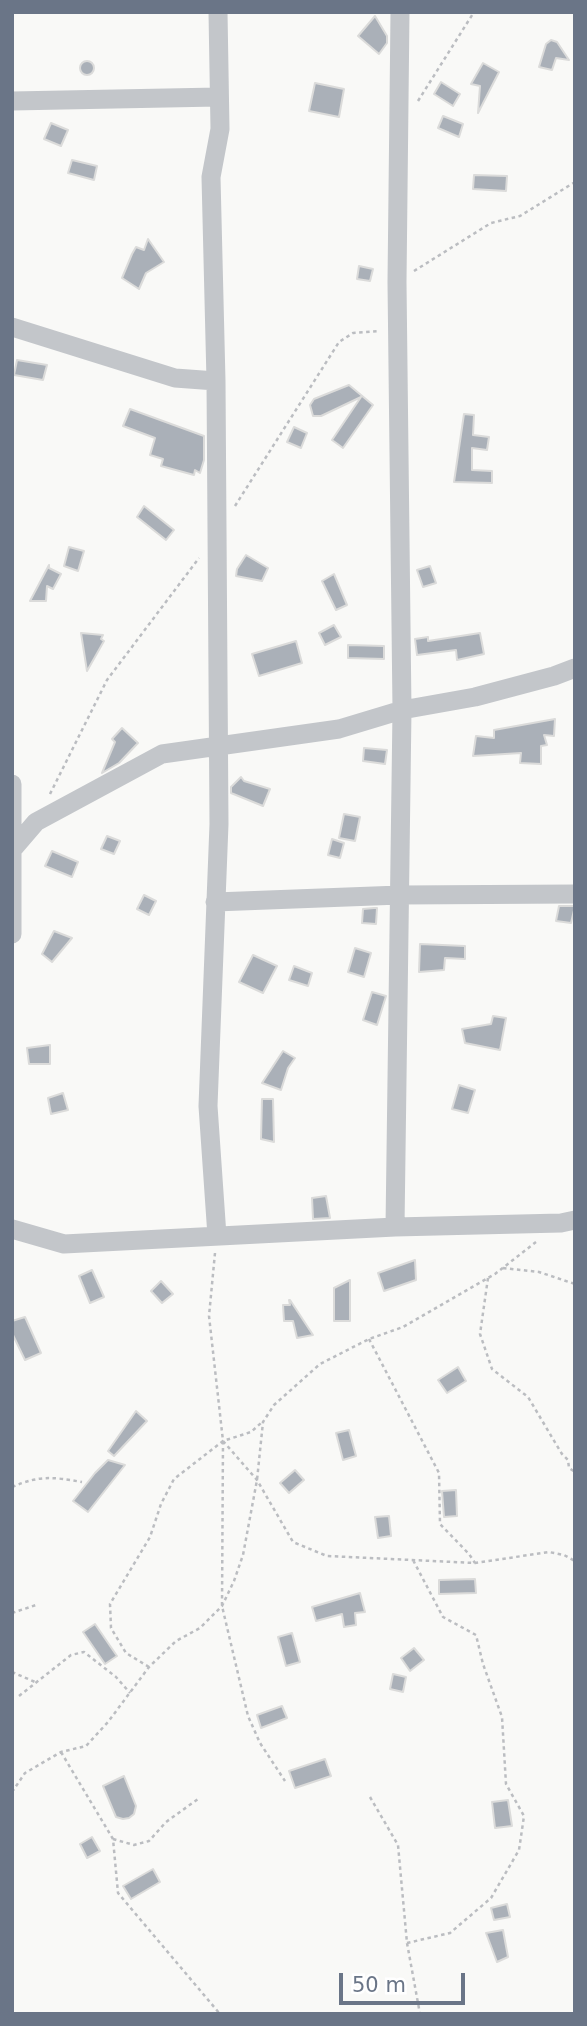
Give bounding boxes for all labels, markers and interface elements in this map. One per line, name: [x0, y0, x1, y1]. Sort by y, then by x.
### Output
scale bar: [342, 1960, 468, 2004]
text: 50 m: [352, 1973, 406, 1997]

